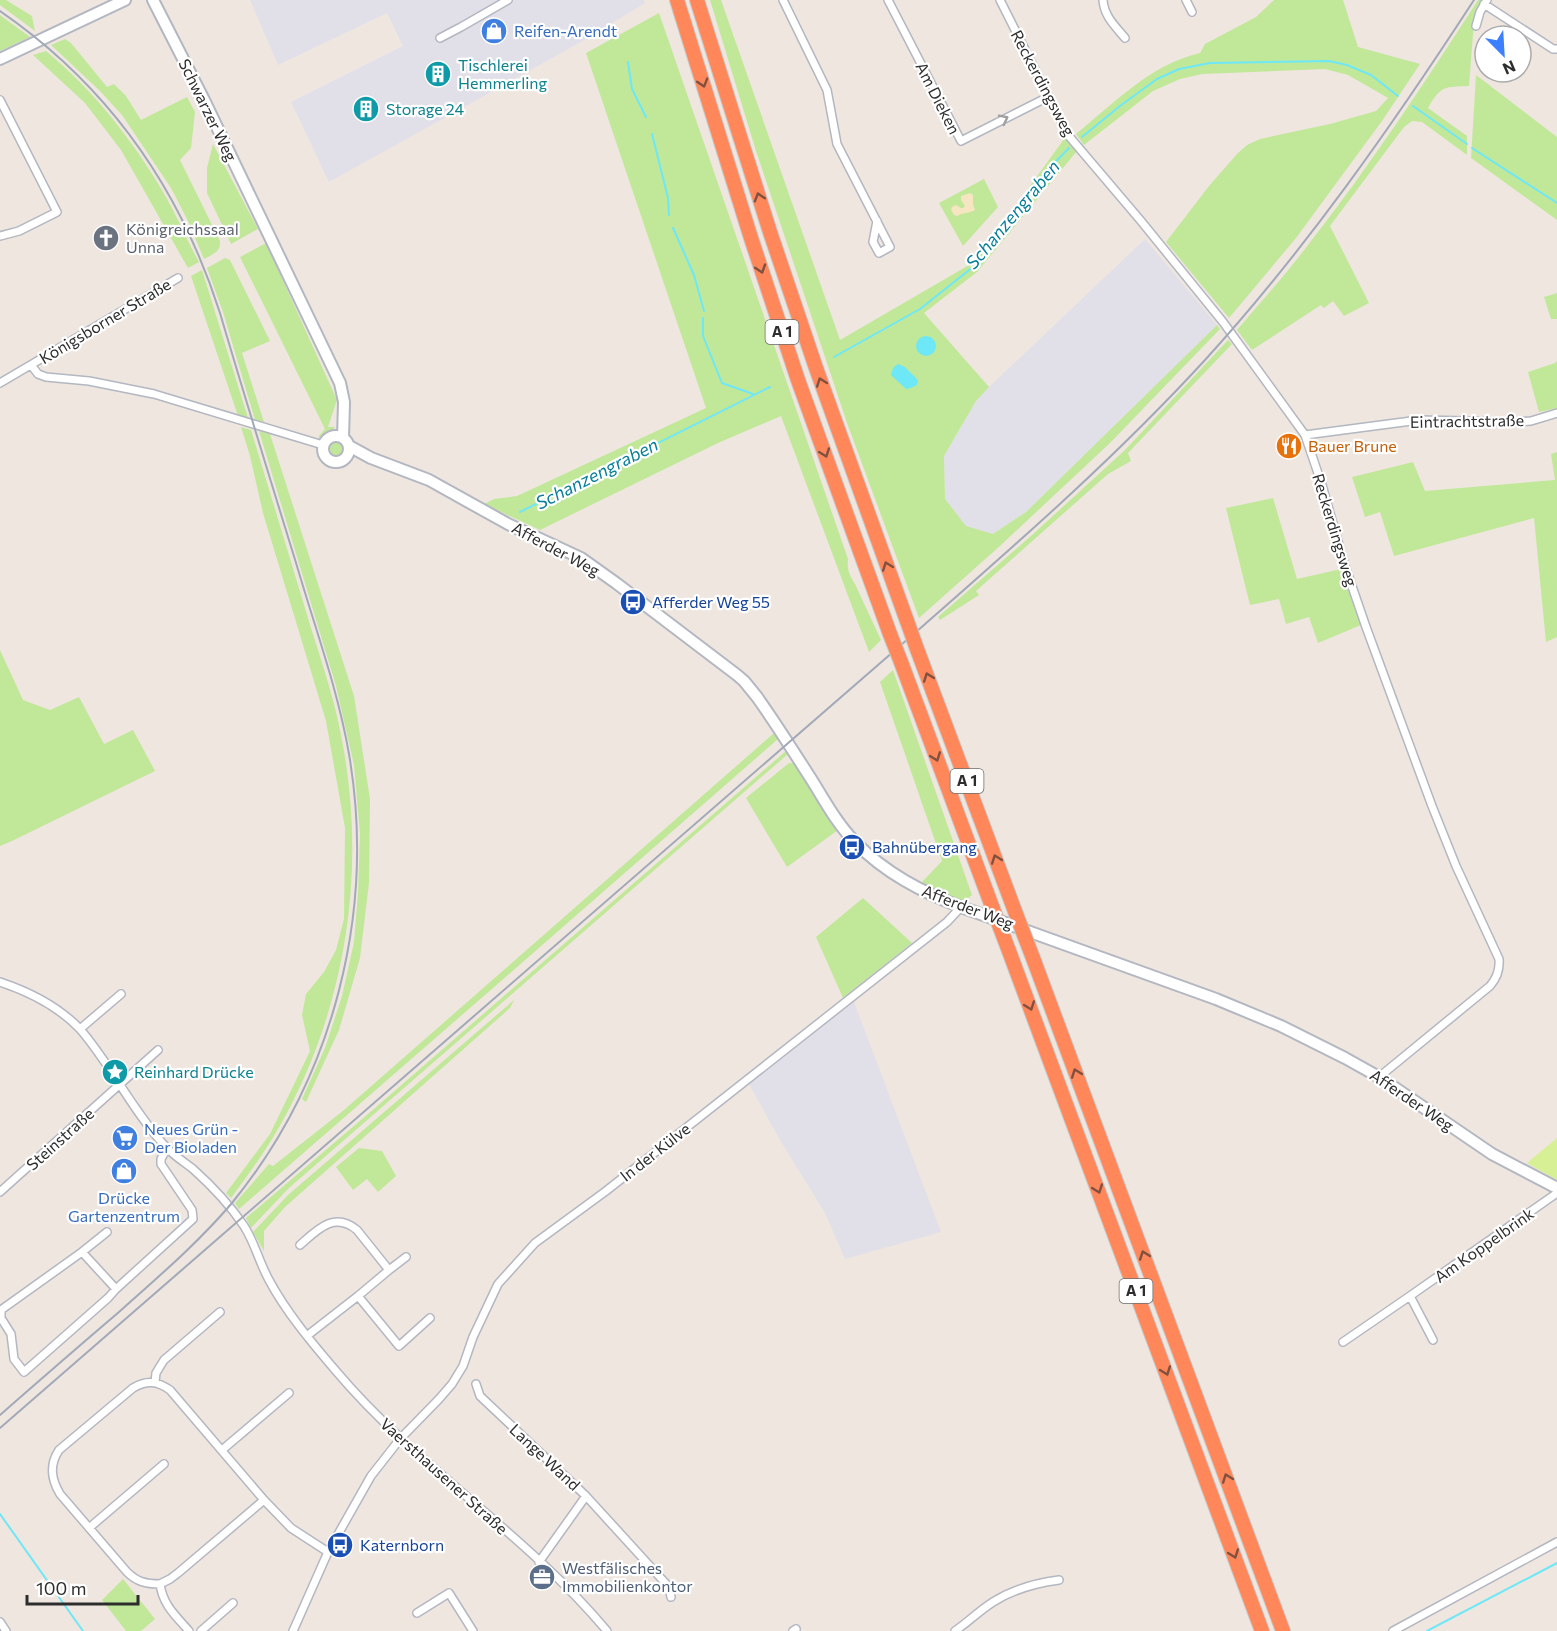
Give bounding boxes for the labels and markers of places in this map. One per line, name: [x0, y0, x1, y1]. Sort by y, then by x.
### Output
shop icon: Reifen-Arendt: [479, 16, 509, 46]
place label: Reifen-Arendt: [514, 21, 618, 40]
place label: Tischlerei Hemmerling: [458, 55, 548, 92]
building icon: Tischlerei Hemmerling: [423, 59, 453, 89]
building icon: Storage 24: [351, 94, 381, 124]
place label: Storage 24: [386, 99, 464, 118]
place label: Königreichssaal Unna: [126, 219, 239, 256]
church icon: Königreichssaal Unna: [91, 223, 121, 253]
restaurant icon: Bauer Brune: [1274, 431, 1304, 461]
place label: Bauer Brune: [1308, 436, 1397, 455]
bus stop icon: Afferder Weg 55: [618, 587, 648, 617]
place label: Afferder Weg 55: [652, 592, 770, 611]
bus stop icon: Bahnübergang: [837, 832, 867, 862]
place label: Bahnübergang: [872, 837, 977, 856]
place icon: Reinhard Drücke: [100, 1057, 130, 1087]
place label: Reinhard Drücke: [134, 1062, 254, 1081]
place label: Neues Grün - Der Bioladen: [144, 1119, 238, 1156]
supermarket icon: Neues Grün - Der Bioladen: [110, 1123, 140, 1153]
shop icon: Drücke Gartenzentrum: [109, 1156, 139, 1186]
place label: Drücke Gartenzentrum: [68, 1188, 180, 1225]
bus stop icon: Katernborn: [325, 1530, 355, 1560]
place label: Katernborn: [360, 1535, 444, 1554]
place label: Westfälisches Immobilienkontor: [562, 1558, 693, 1595]
office icon: Westfälisches Immobilienkontor: [527, 1562, 557, 1592]

